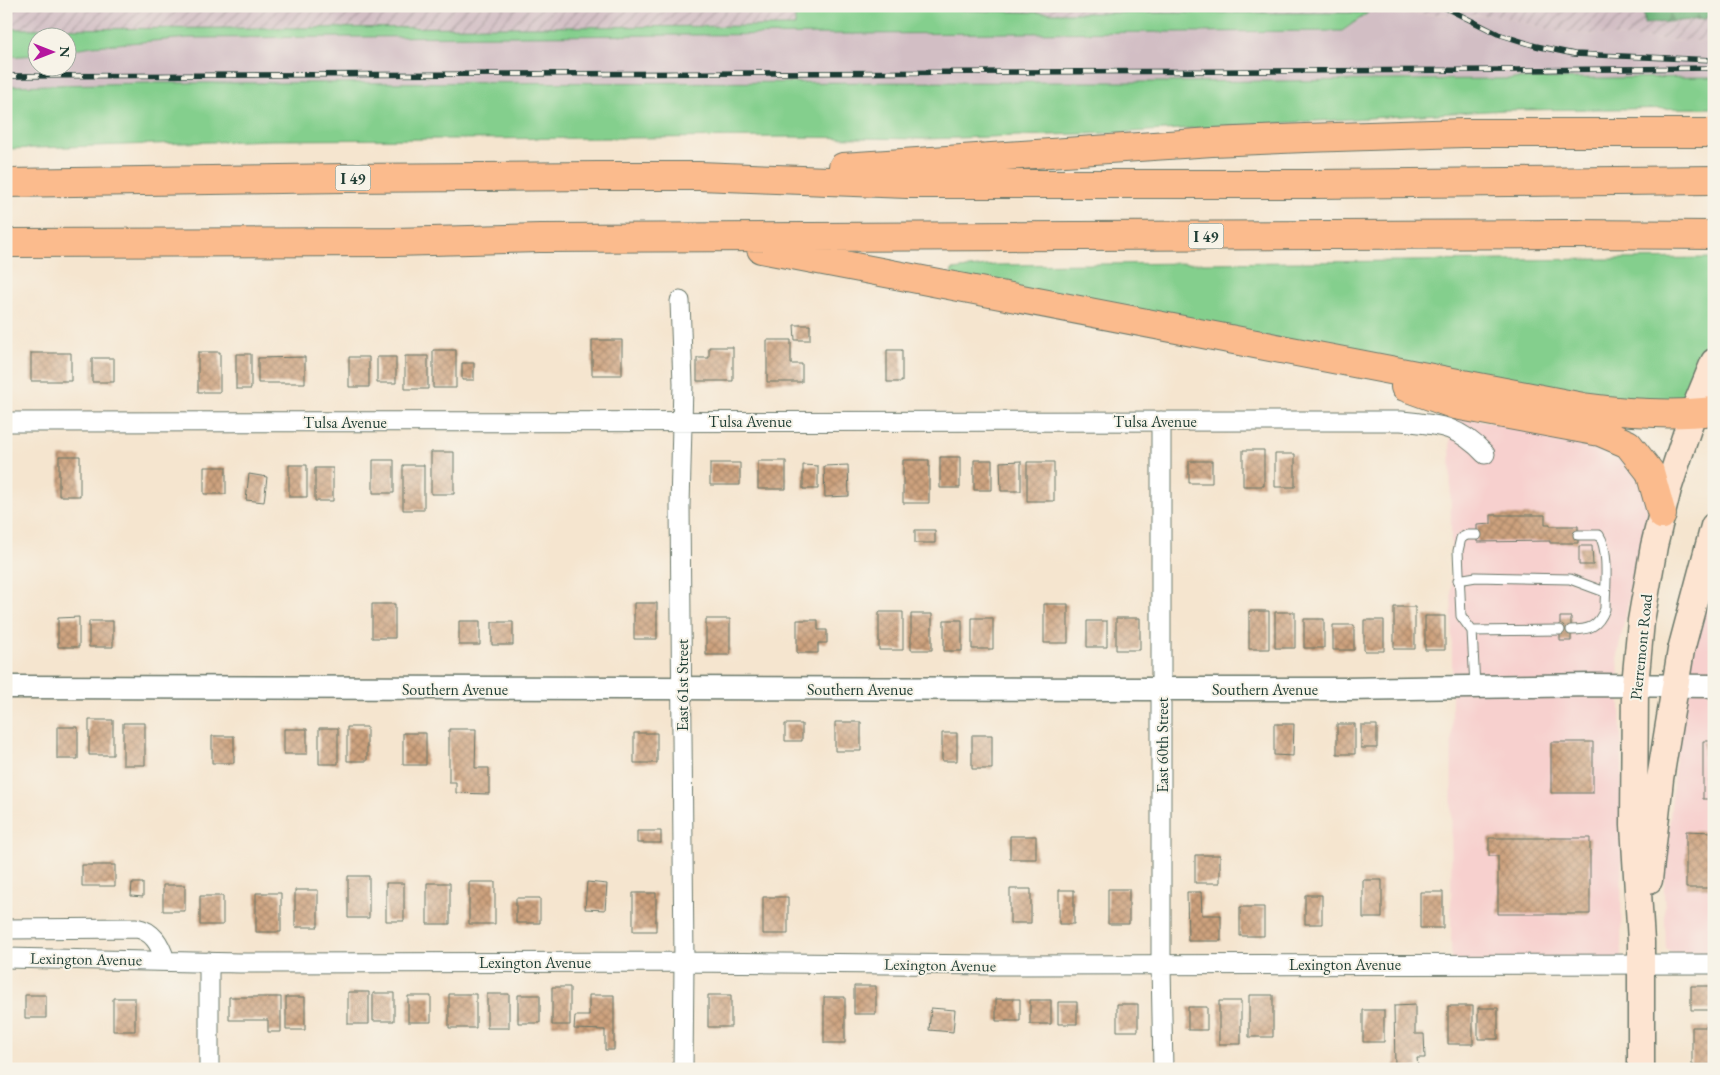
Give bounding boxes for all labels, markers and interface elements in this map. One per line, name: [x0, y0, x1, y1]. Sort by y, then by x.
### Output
north arrow: [28, 28, 78, 78]
text: N: [56, 46, 74, 58]
road number: I 49: [336, 166, 370, 190]
road number: I 49: [1188, 224, 1224, 248]
street label: Tulsa Avenue: [708, 411, 792, 432]
street label: Tulsa Avenue: [1113, 411, 1197, 432]
street label: Tulsa Avenue: [303, 412, 387, 433]
street label: Pierremont Road: [1625, 592, 1657, 701]
street label: East 61st Street: [672, 639, 693, 731]
street label: Southern Avenue: [402, 679, 508, 700]
street label: Southern Avenue: [807, 679, 913, 700]
street label: Southern Avenue: [1212, 679, 1318, 700]
street label: East 60th Street: [1152, 697, 1173, 793]
street label: Lexington Avenue: [30, 948, 142, 970]
street label: Lexington Avenue: [479, 952, 591, 973]
street label: Lexington Avenue: [884, 954, 996, 976]
street label: Lexington Avenue: [1289, 954, 1401, 975]

